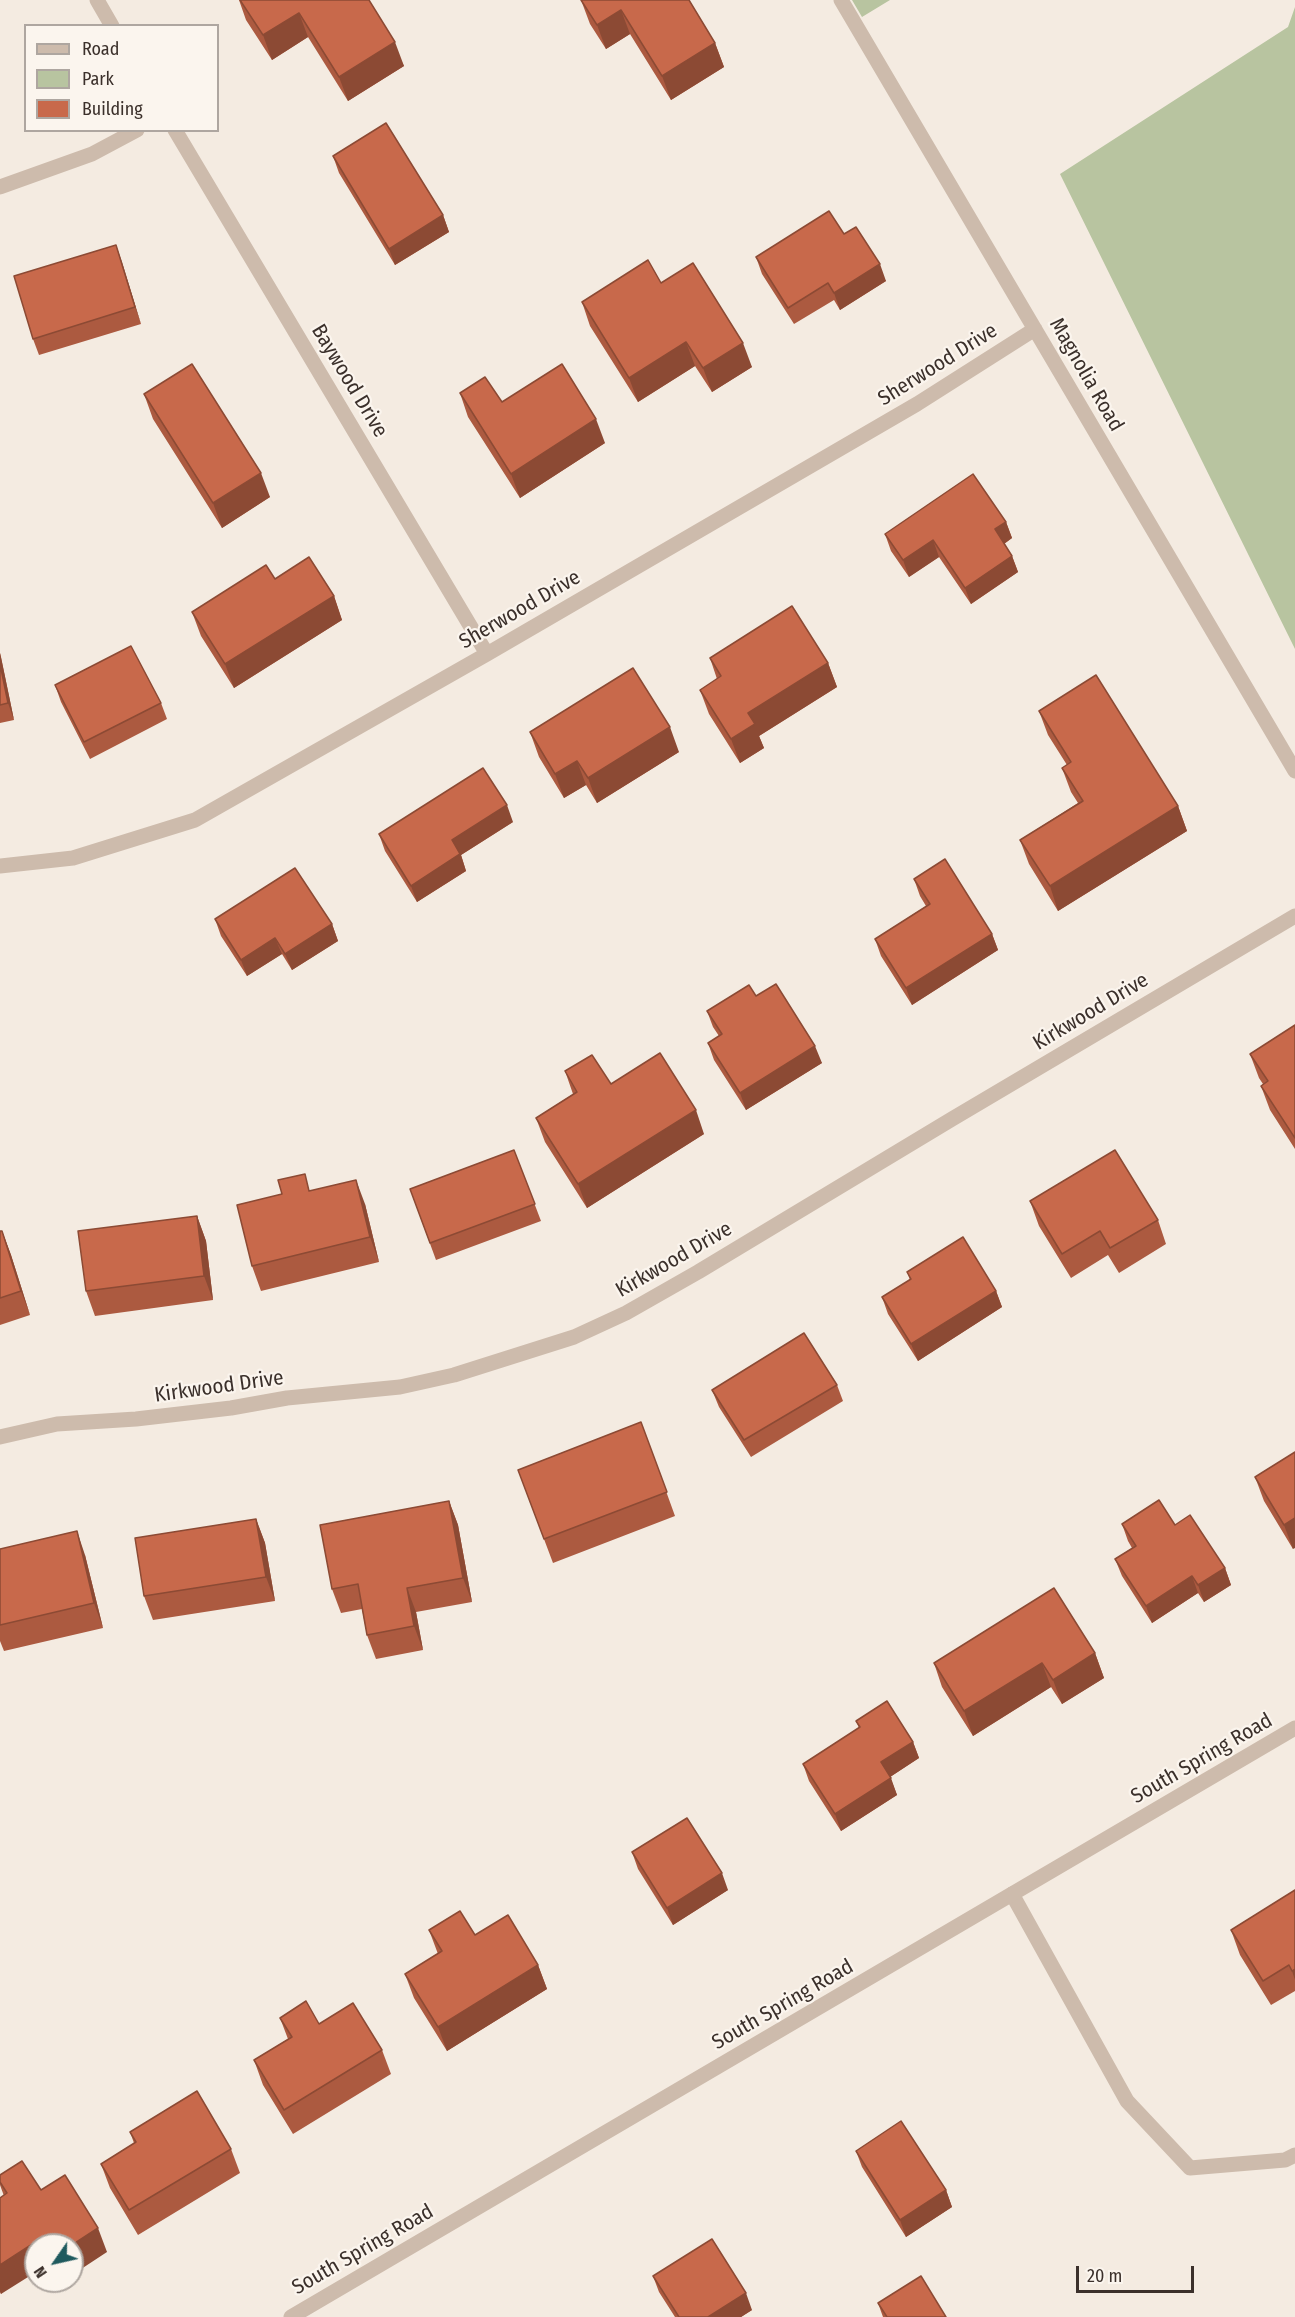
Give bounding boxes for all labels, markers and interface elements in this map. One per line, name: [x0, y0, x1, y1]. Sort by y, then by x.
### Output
legend: [24, 24, 219, 132]
text: Road: [82, 38, 119, 60]
text: Park: [82, 68, 114, 90]
text: Building: [82, 98, 143, 120]
street label: Magnolia Road: [1043, 314, 1129, 436]
street label: Sherwood Drive: [874, 318, 1002, 412]
street label: Baywood Drive: [305, 320, 393, 442]
street label: Sherwood Drive: [455, 565, 585, 655]
street label: Kirkwood Drive: [1029, 968, 1153, 1056]
street label: Kirkwood Drive: [611, 1217, 737, 1303]
street label: Kirkwood Drive: [153, 1365, 285, 1409]
street label: South Spring Road: [1127, 1708, 1277, 1810]
street label: South Spring Road: [708, 1954, 858, 2056]
street label: South Spring Road: [288, 2199, 438, 2301]
north arrow: [24, 2233, 84, 2293]
scale bar: [1079, 2254, 1198, 2292]
text: N: [30, 2263, 51, 2282]
text: 20 m: [1087, 2265, 1122, 2287]

